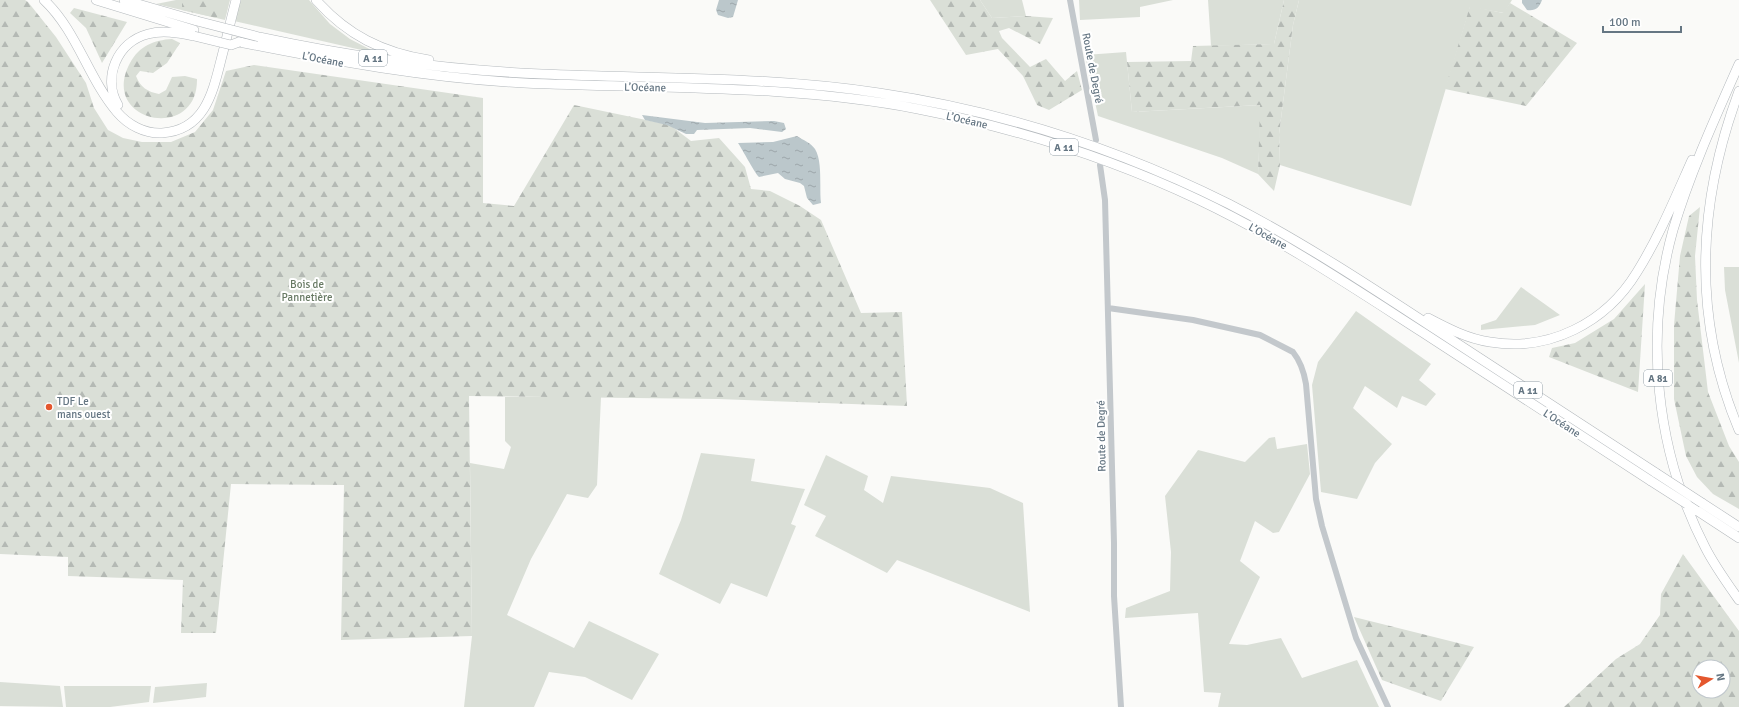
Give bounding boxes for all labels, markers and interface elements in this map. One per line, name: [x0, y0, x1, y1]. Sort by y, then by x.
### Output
scale bar: [1603, 8, 1681, 34]
text: 100 m: [1609, 15, 1641, 30]
street label: Route de Degré: [1079, 32, 1106, 104]
street label: L’Océane: [301, 49, 345, 70]
road number: A 11: [359, 50, 387, 66]
street label: L’Océane: [624, 81, 666, 94]
street label: L’Océane: [945, 109, 989, 132]
road number: A 11: [1050, 139, 1078, 155]
street label: L’Océane: [1246, 221, 1289, 252]
park label: Bois de Pannetière: [282, 278, 332, 304]
road number: A 81: [1644, 370, 1672, 386]
road number: A 11: [1514, 382, 1542, 398]
place label: TDF Le mans ouest: [57, 395, 111, 421]
street label: Route de Degré: [1094, 400, 1109, 472]
marker: TDF Le mans ouest: [44, 402, 54, 412]
street label: L’Océane: [1541, 407, 1583, 440]
north arrow: [1691, 659, 1731, 699]
text: N: [1713, 672, 1727, 682]

